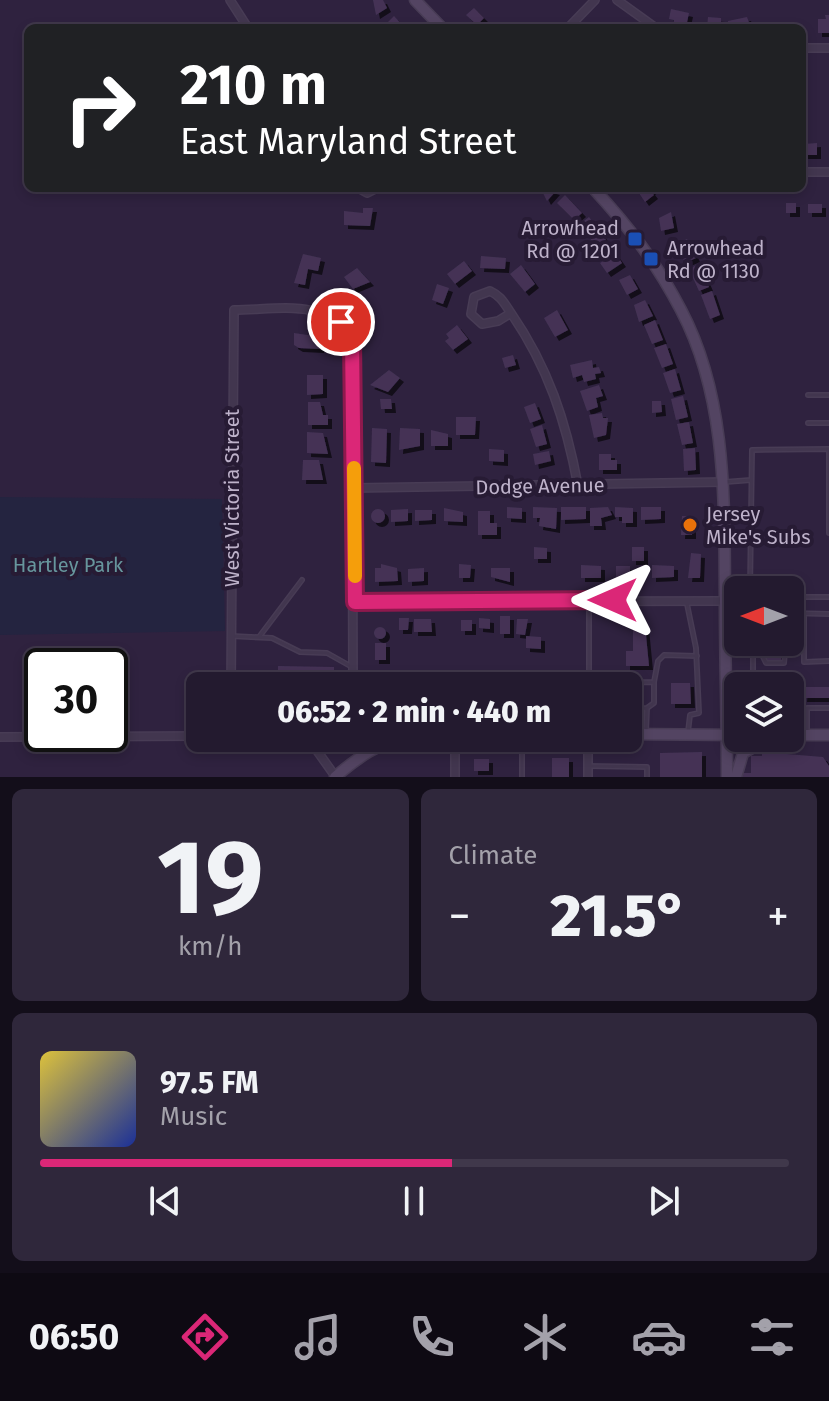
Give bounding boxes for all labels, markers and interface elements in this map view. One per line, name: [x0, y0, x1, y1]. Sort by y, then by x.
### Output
text: 210 m: [180, 52, 327, 119]
icon: right: [48, 56, 152, 160]
text: East Maryland Street: [180, 120, 516, 164]
place label: Arrowhead Rd @ 1201: [521, 216, 619, 263]
marker: Arrowhead Rd @ 1201: [626, 230, 644, 248]
place label: Arrowhead Rd @ 1130: [667, 236, 765, 283]
marker: Arrowhead Rd @ 1130: [642, 250, 660, 268]
pin: [307, 288, 375, 356]
icon: arrive: [319, 300, 363, 344]
street label: West Victoria Street: [220, 408, 244, 587]
street label: Dodge Avenue: [475, 473, 605, 499]
place label: Jersey Mike's Subs: [706, 502, 811, 549]
marker: Jersey Mike's Subs: [681, 516, 699, 534]
park label: Hartley Park: [13, 553, 124, 577]
position arrow: [571, 558, 655, 642]
north arrow: [724, 576, 804, 656]
map controls: [724, 576, 804, 752]
speed limit sign: 30: [24, 648, 128, 752]
button: layers: [724, 672, 804, 752]
text: 06:52 · 2 min · 440 m: [277, 694, 551, 730]
text: 19: [157, 816, 264, 941]
text: Climate: [449, 840, 537, 871]
text: 21.5°: [550, 880, 687, 952]
text: −: [449, 890, 471, 943]
text: +: [767, 890, 789, 943]
text: km/h: [178, 931, 242, 962]
text: 97.5 FM: [160, 1065, 259, 1101]
text: Music: [160, 1101, 227, 1132]
icon: previous: [143, 1179, 187, 1223]
icon: pause: [392, 1179, 436, 1223]
icon: next: [642, 1179, 686, 1223]
icon: directions: [177, 1309, 233, 1365]
icon: music: [290, 1309, 346, 1365]
icon: phone: [404, 1309, 460, 1365]
icon: climate: [517, 1309, 573, 1365]
icon: car: [631, 1309, 687, 1365]
icon: filters: [744, 1309, 800, 1365]
text: 06:50: [29, 1315, 119, 1359]

